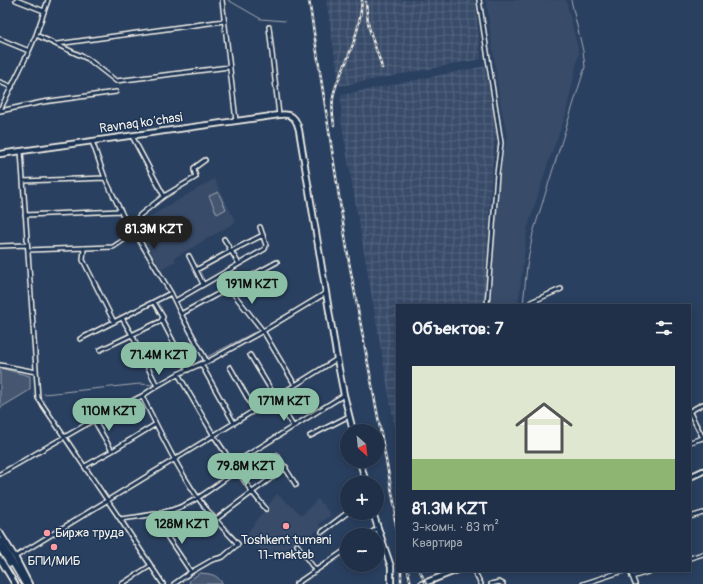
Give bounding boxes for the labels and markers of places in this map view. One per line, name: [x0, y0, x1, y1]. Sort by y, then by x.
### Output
pin: 81.3M KZT: [108, 216, 200, 250]
pin: 191M KZT: [211, 271, 293, 305]
pin: 71.4M KZT: [113, 342, 205, 376]
pin: 171M KZT: [243, 388, 325, 422]
pin: 110M KZT: [68, 398, 150, 432]
pin: 79.8M KZT: [200, 453, 292, 487]
pin: 128M KZT: [141, 511, 223, 545]
marker: Toshkent tumani 11-maktab: [281, 521, 291, 531]
place label: Биржа труда: [55, 525, 124, 541]
marker: Биржа труда: [42, 528, 52, 538]
place label: Toshkent tumani 11-maktab: [241, 532, 331, 563]
marker: БПИ/МИБ: [49, 542, 59, 552]
place label: БПИ/МИБ: [27, 553, 81, 569]

